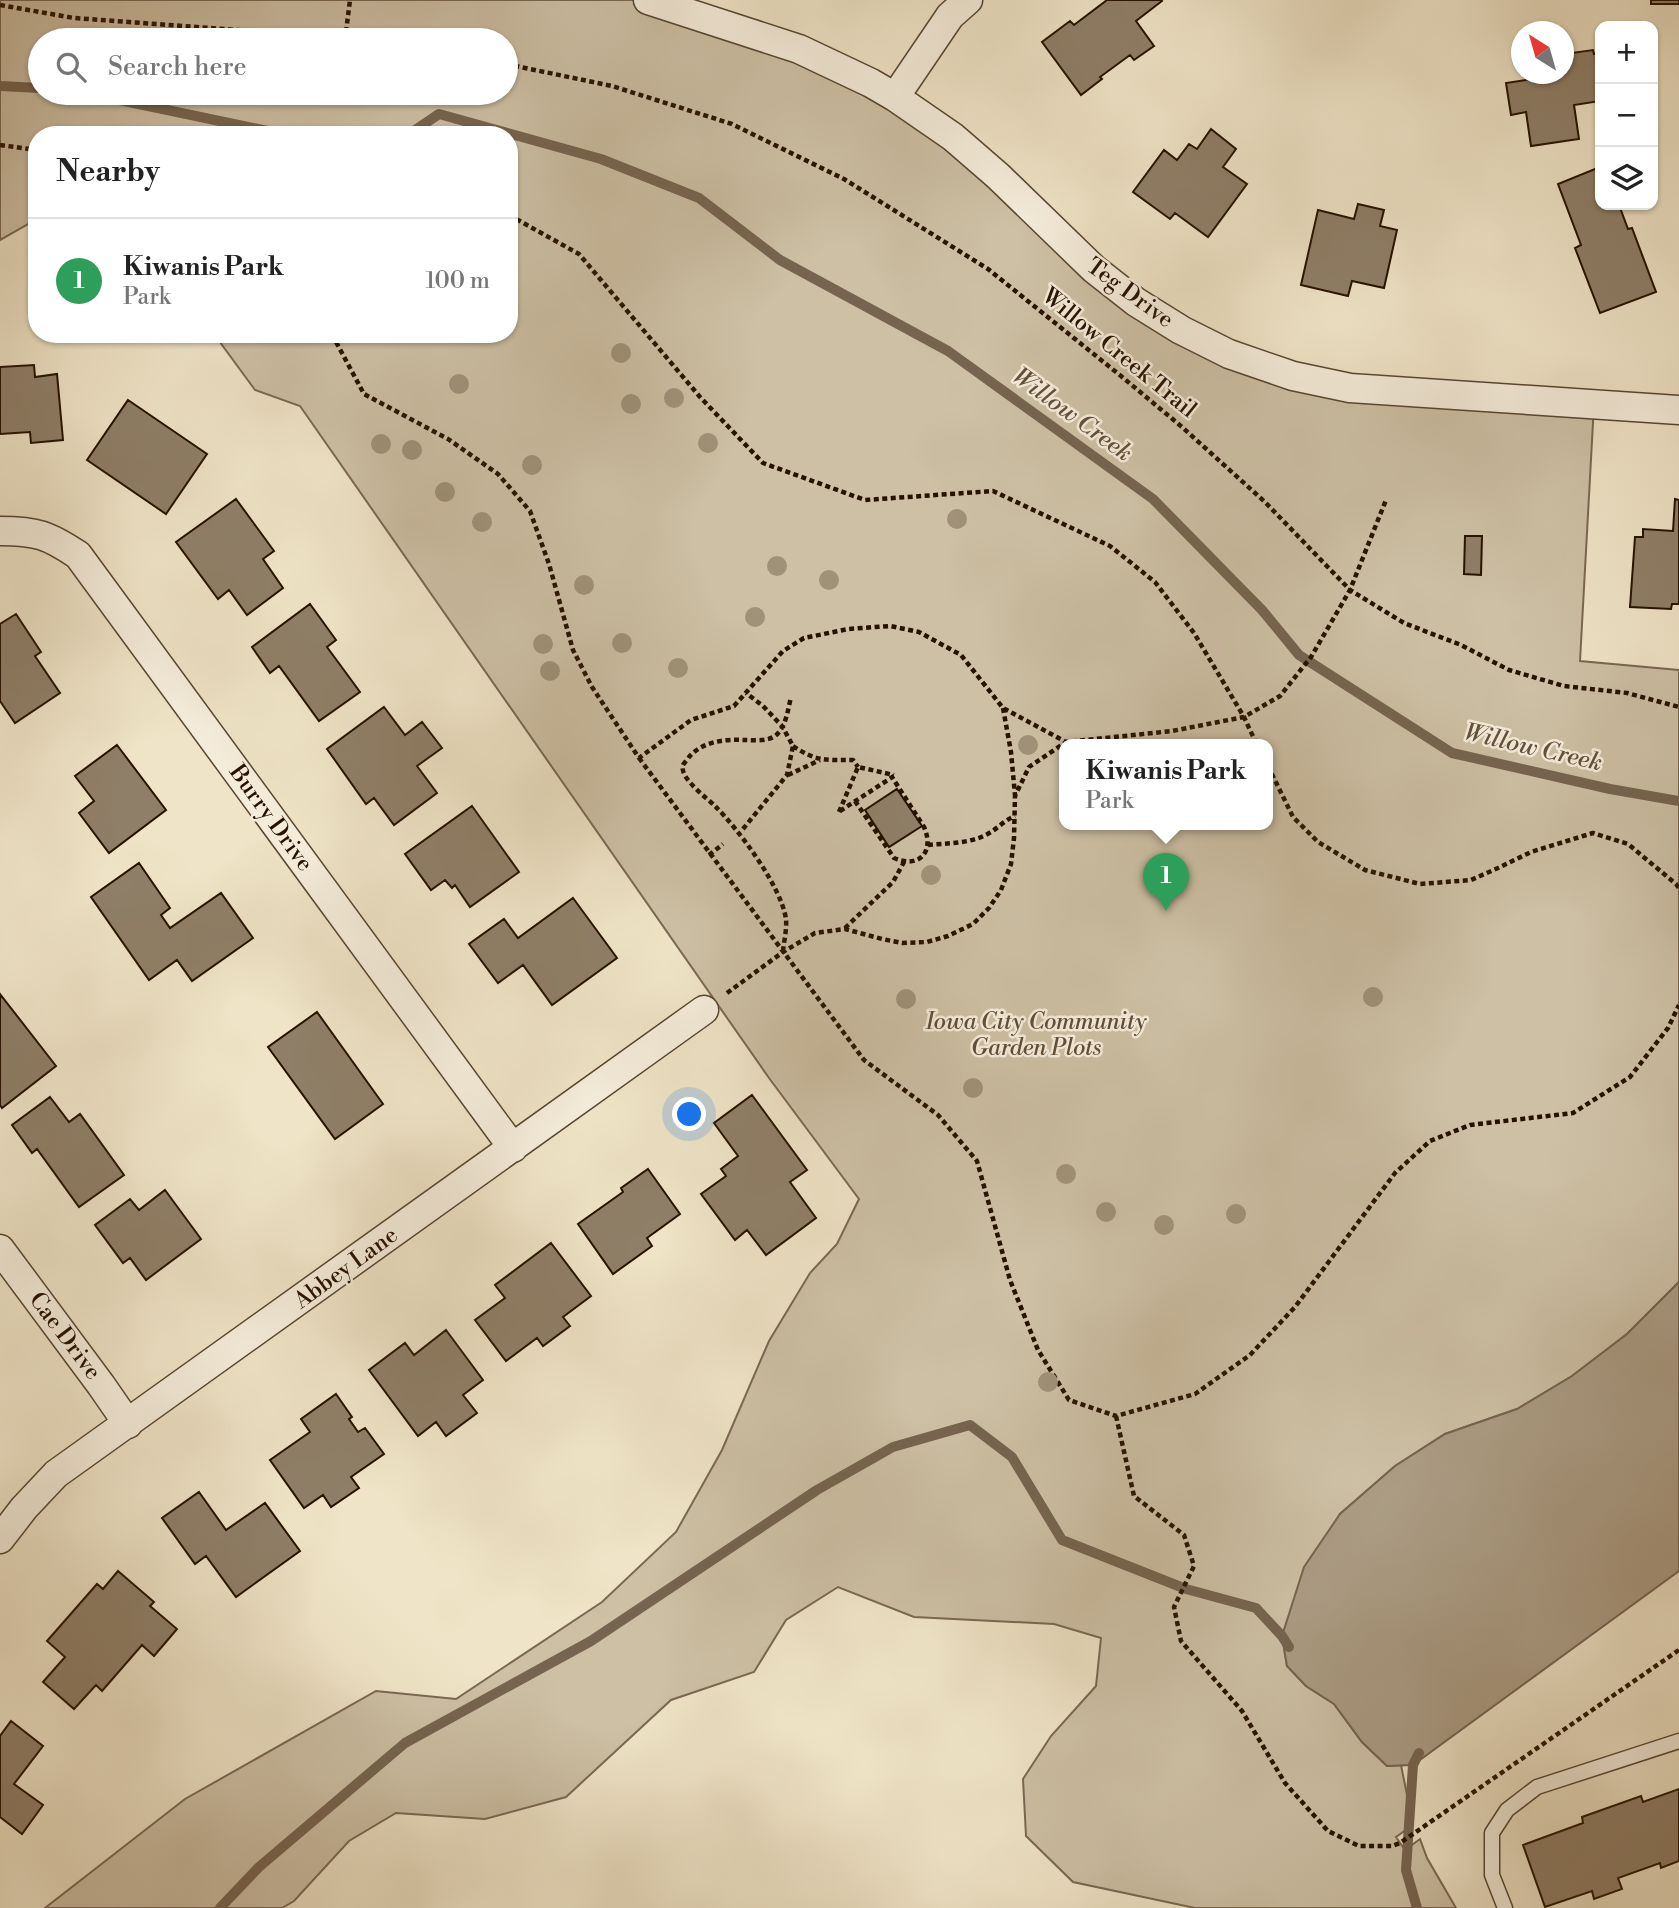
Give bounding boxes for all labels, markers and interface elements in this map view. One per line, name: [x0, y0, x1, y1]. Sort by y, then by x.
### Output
north arrow: [1511, 21, 1574, 84]
map controls: [1595, 21, 1658, 210]
button: +: [1595, 21, 1658, 84]
search box: [28, 28, 518, 105]
icon: search: [52, 48, 90, 86]
text: Search here: [108, 51, 247, 83]
button: −: [1595, 84, 1658, 147]
button: layers: [1595, 147, 1658, 210]
text: Nearby: [56, 153, 160, 191]
text: Kiwanis Park: [123, 251, 284, 283]
street label: Teg Drive: [1081, 252, 1179, 334]
text: 1: [73, 267, 85, 295]
text: 100 m: [425, 267, 490, 295]
street label: Willow Creek Trail: [1036, 282, 1202, 424]
text: Park: [123, 283, 171, 311]
water label: Willow Creek: [1007, 362, 1137, 468]
water label: Willow Creek: [1461, 718, 1605, 778]
popup: [1059, 739, 1273, 830]
text: Kiwanis Park: [1086, 755, 1246, 787]
street label: Burry Drive: [222, 758, 319, 877]
text: Park: [1086, 787, 1133, 815]
pin: 1: [1143, 853, 1189, 911]
park label: Iowa City Community Garden Plots: [924, 1008, 1147, 1062]
your location: [672, 1097, 706, 1131]
street label: Abbey Lane: [288, 1221, 403, 1316]
street label: Cae Drive: [23, 1287, 107, 1385]

